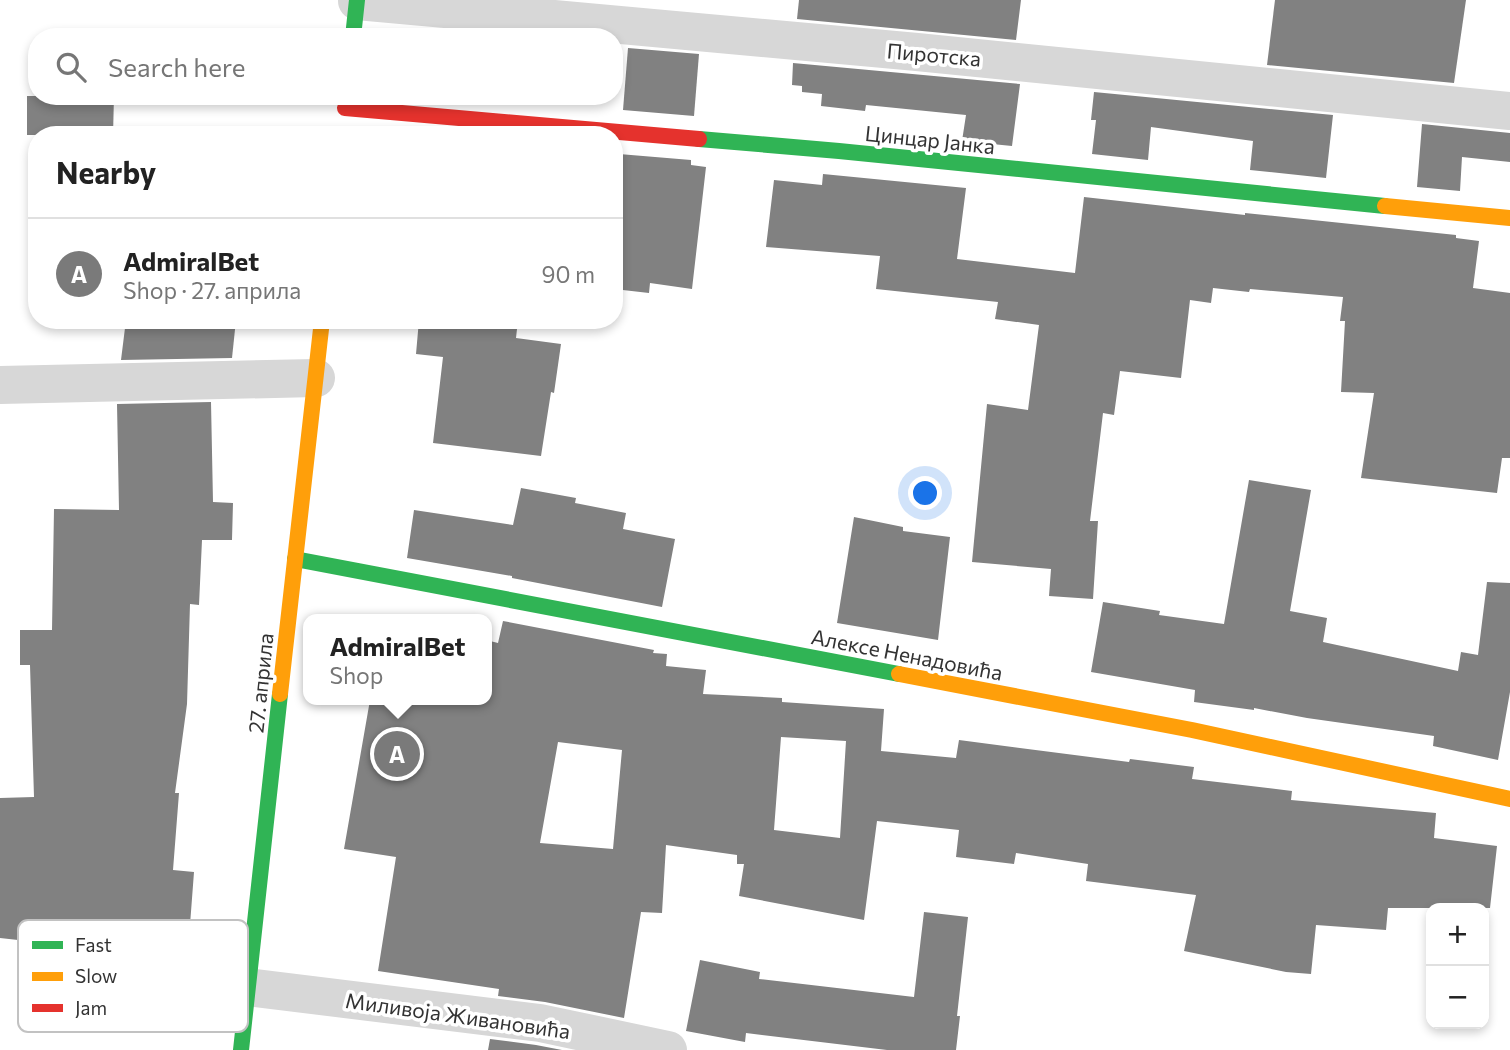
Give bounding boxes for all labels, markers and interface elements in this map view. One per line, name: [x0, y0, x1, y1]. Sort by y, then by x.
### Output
search box: [28, 28, 623, 105]
street label: Пиротска: [886, 37, 982, 71]
icon: search: [52, 48, 90, 86]
text: Search here: [108, 51, 246, 82]
street label: Цинцар Јанка: [864, 120, 996, 158]
text: Nearby: [56, 153, 156, 190]
text: AdmiralBet: [123, 245, 259, 276]
text: A: [71, 260, 87, 288]
text: 90 m: [542, 260, 595, 288]
text: Shop · 27. априла: [123, 276, 301, 304]
your location: [908, 476, 942, 510]
popup: [303, 614, 492, 705]
street label: Алексе Ненадовића: [809, 623, 1005, 685]
text: AdmiralBet: [329, 630, 466, 661]
street label: 27. априла: [242, 632, 278, 734]
text: Shop: [329, 661, 383, 689]
pin: A: [374, 728, 420, 780]
map controls: [1426, 903, 1489, 1029]
button: +: [1426, 903, 1489, 966]
legend: [18, 920, 248, 1032]
text: Fast: [75, 933, 112, 956]
text: Slow: [75, 964, 117, 987]
button: −: [1426, 966, 1489, 1029]
street label: Миливоја Живановића: [344, 987, 572, 1043]
text: Jam: [75, 996, 107, 1019]

